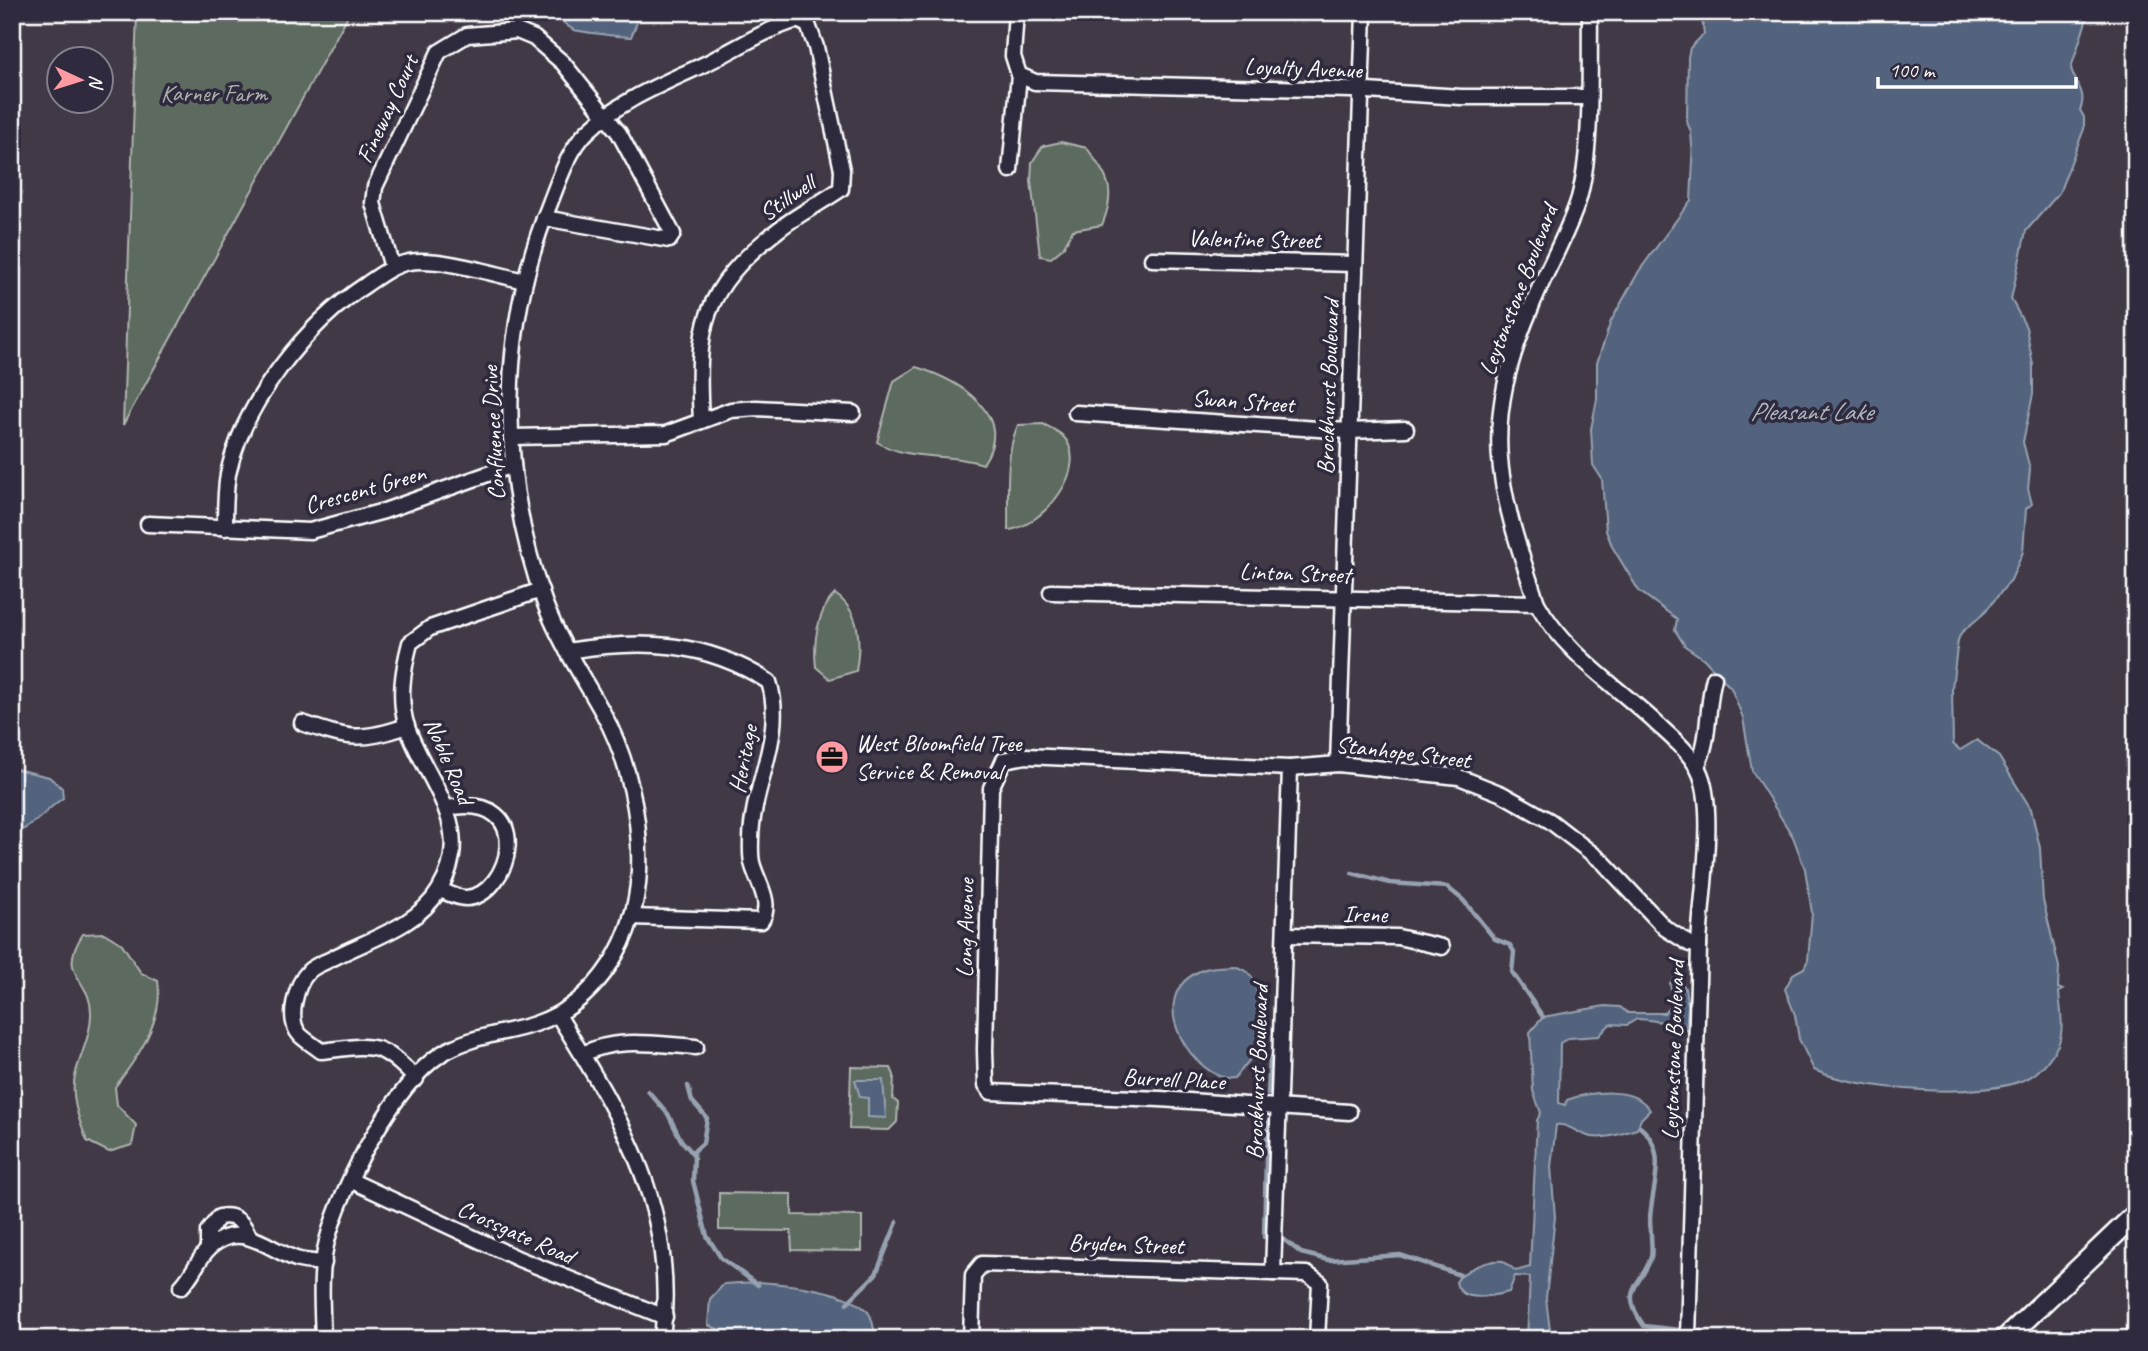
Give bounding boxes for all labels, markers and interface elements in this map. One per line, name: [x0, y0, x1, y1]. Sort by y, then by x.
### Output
north arrow: [46, 46, 116, 116]
scale bar: [1878, 46, 2076, 90]
street label: Fineway Court: [349, 48, 426, 168]
street label: Loyalty Avenue: [1244, 51, 1364, 85]
text: 100 m: [1889, 57, 1936, 83]
text: N: [83, 74, 108, 91]
park label: Karner Farm: [161, 78, 269, 108]
street label: Stillwell: [753, 166, 824, 228]
street label: Leytonstone Boulevard: [1472, 197, 1565, 379]
street label: Valentine Street: [1188, 223, 1322, 255]
street label: Brockhurst Boulevard: [1310, 296, 1346, 475]
street label: Confluence Drive: [474, 363, 512, 501]
street label: Swan Street: [1191, 382, 1297, 420]
water label: Pleasant Lake: [1750, 395, 1876, 428]
street label: Crescent Green: [301, 457, 430, 521]
street label: Linton Street: [1239, 556, 1354, 590]
street label: Noble Road: [417, 713, 482, 812]
street label: Heritage: [722, 720, 765, 796]
place label: West Bloomfield Tree Service & Removal: [856, 728, 1024, 786]
street label: Stanhope Street: [1334, 729, 1474, 775]
office icon: West Bloomfield Tree Service & Removal: [813, 738, 851, 776]
street label: Long Avenue: [949, 876, 981, 978]
street label: Irene: [1343, 899, 1390, 929]
street label: Leytonstone Boulevard: [1655, 956, 1691, 1140]
street label: Brockhurst Boulevard: [1239, 981, 1275, 1160]
street label: Burrell Place: [1122, 1061, 1228, 1097]
street label: Crossgate Road: [453, 1193, 582, 1273]
street label: Bryden Street: [1068, 1227, 1186, 1261]

